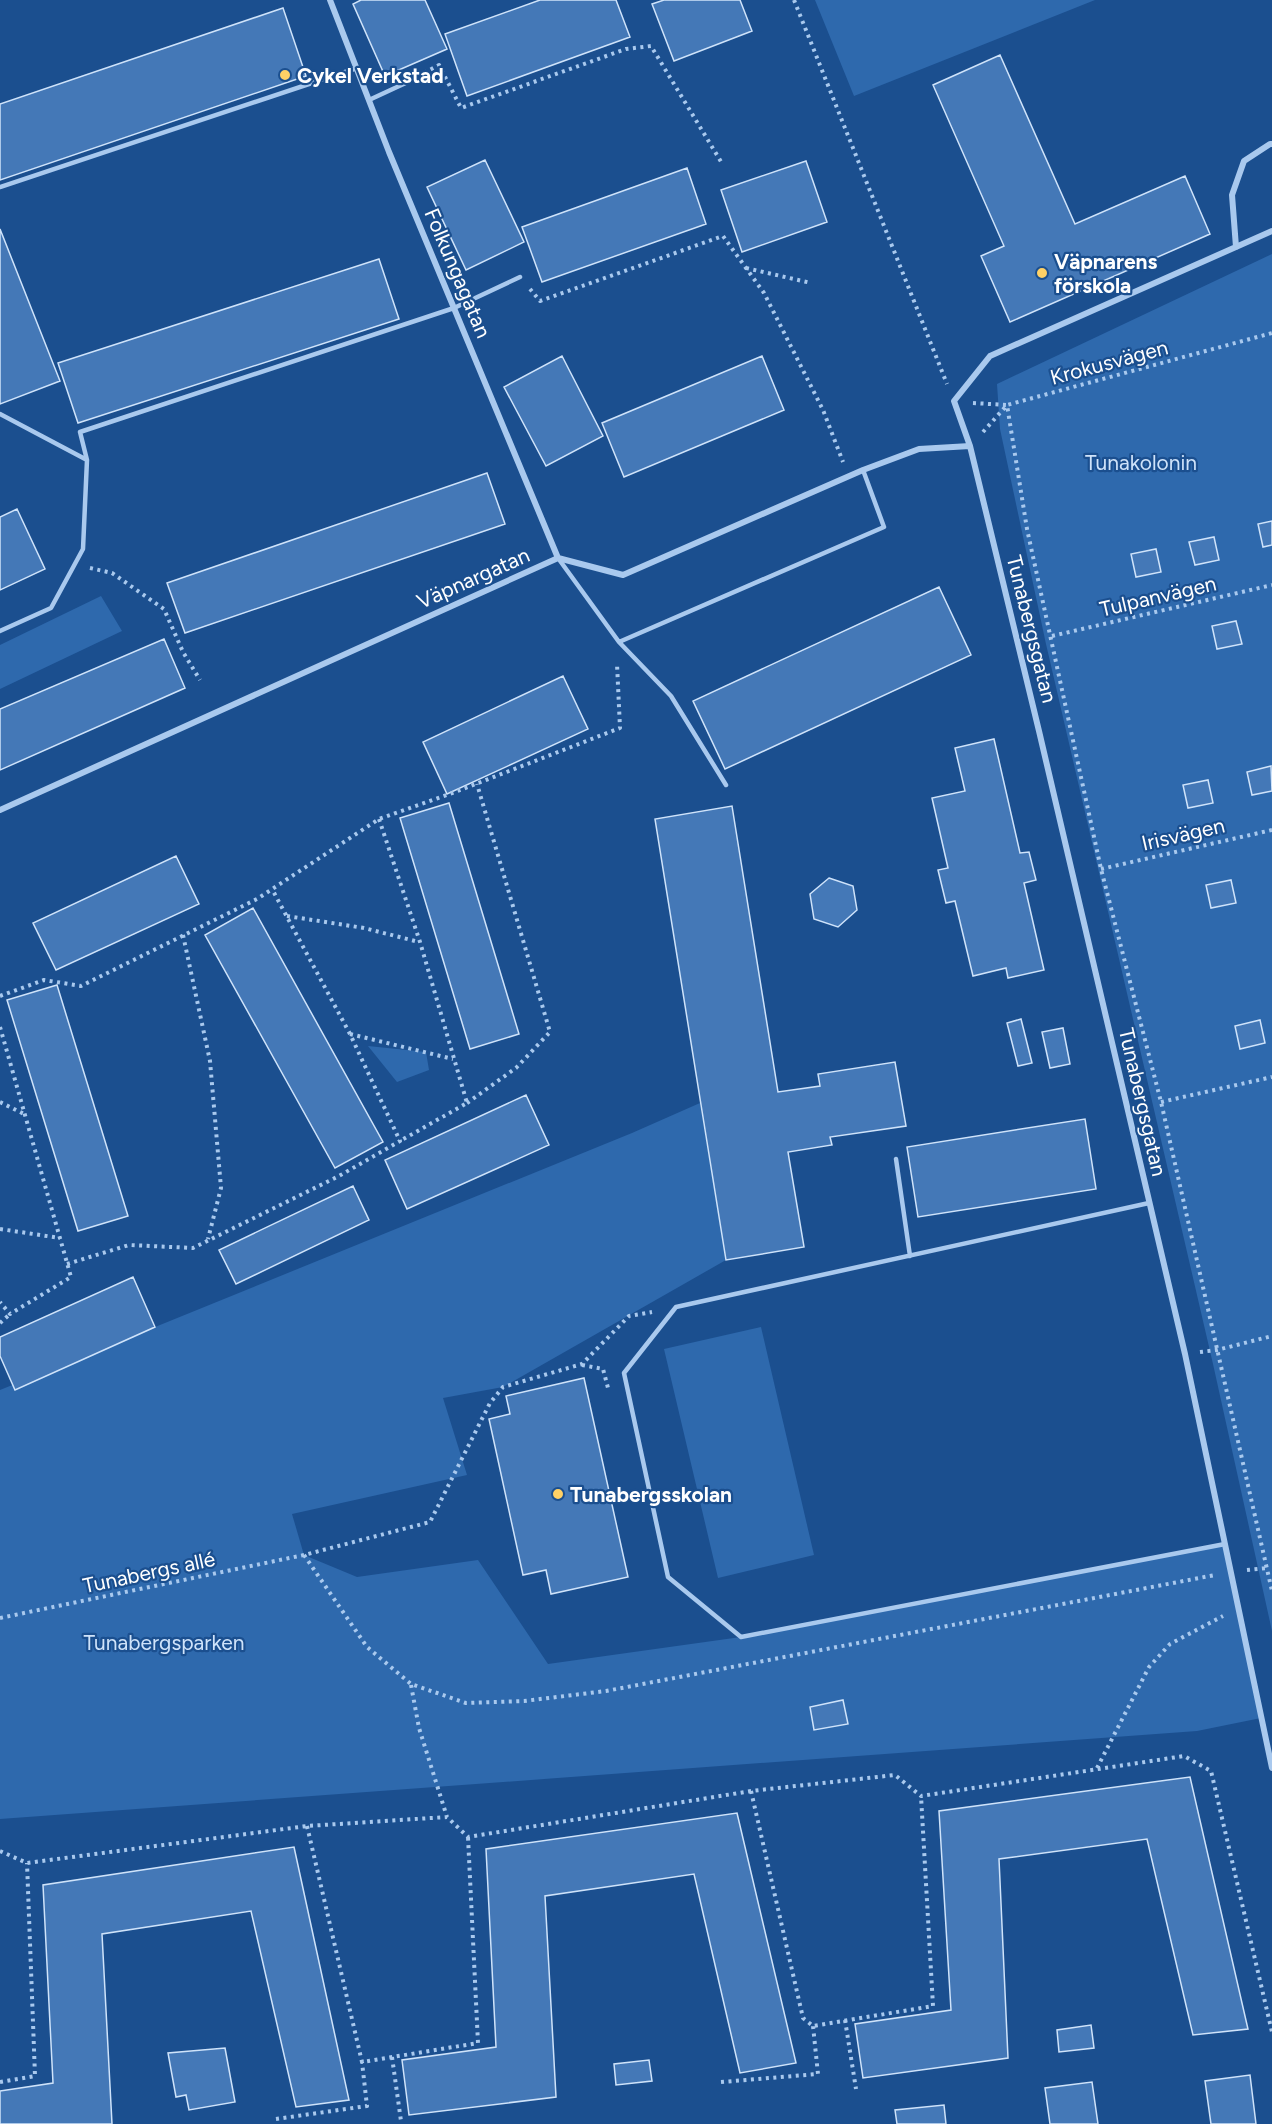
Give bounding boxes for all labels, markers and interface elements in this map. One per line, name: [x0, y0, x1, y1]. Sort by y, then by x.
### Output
place label: Cykel Verkstad: [297, 63, 444, 88]
marker: Cykel Verkstad: [278, 68, 292, 82]
street label: Folkungagatan: [420, 205, 496, 341]
place label: Väpnarens förskola: [1054, 249, 1158, 298]
marker: Väpnarens förskola: [1035, 266, 1049, 280]
street label: Krokusvägen: [1047, 334, 1171, 390]
park label: Tunakolonin: [1085, 450, 1197, 475]
street label: Väpnargatan: [413, 542, 533, 614]
street label: Tunabergsgatan: [1002, 553, 1062, 705]
street label: Tulpanvägen: [1097, 570, 1219, 622]
street label: Irisvägen: [1139, 812, 1227, 856]
street label: Tunabergsgatan: [1114, 1026, 1172, 1178]
place label: Tunabergsskolan: [570, 1482, 732, 1507]
marker: Tunabergsskolan: [551, 1487, 565, 1501]
street label: Tunabergs allé: [81, 1546, 217, 1598]
park label: Tunabergsparken: [83, 1630, 245, 1655]

